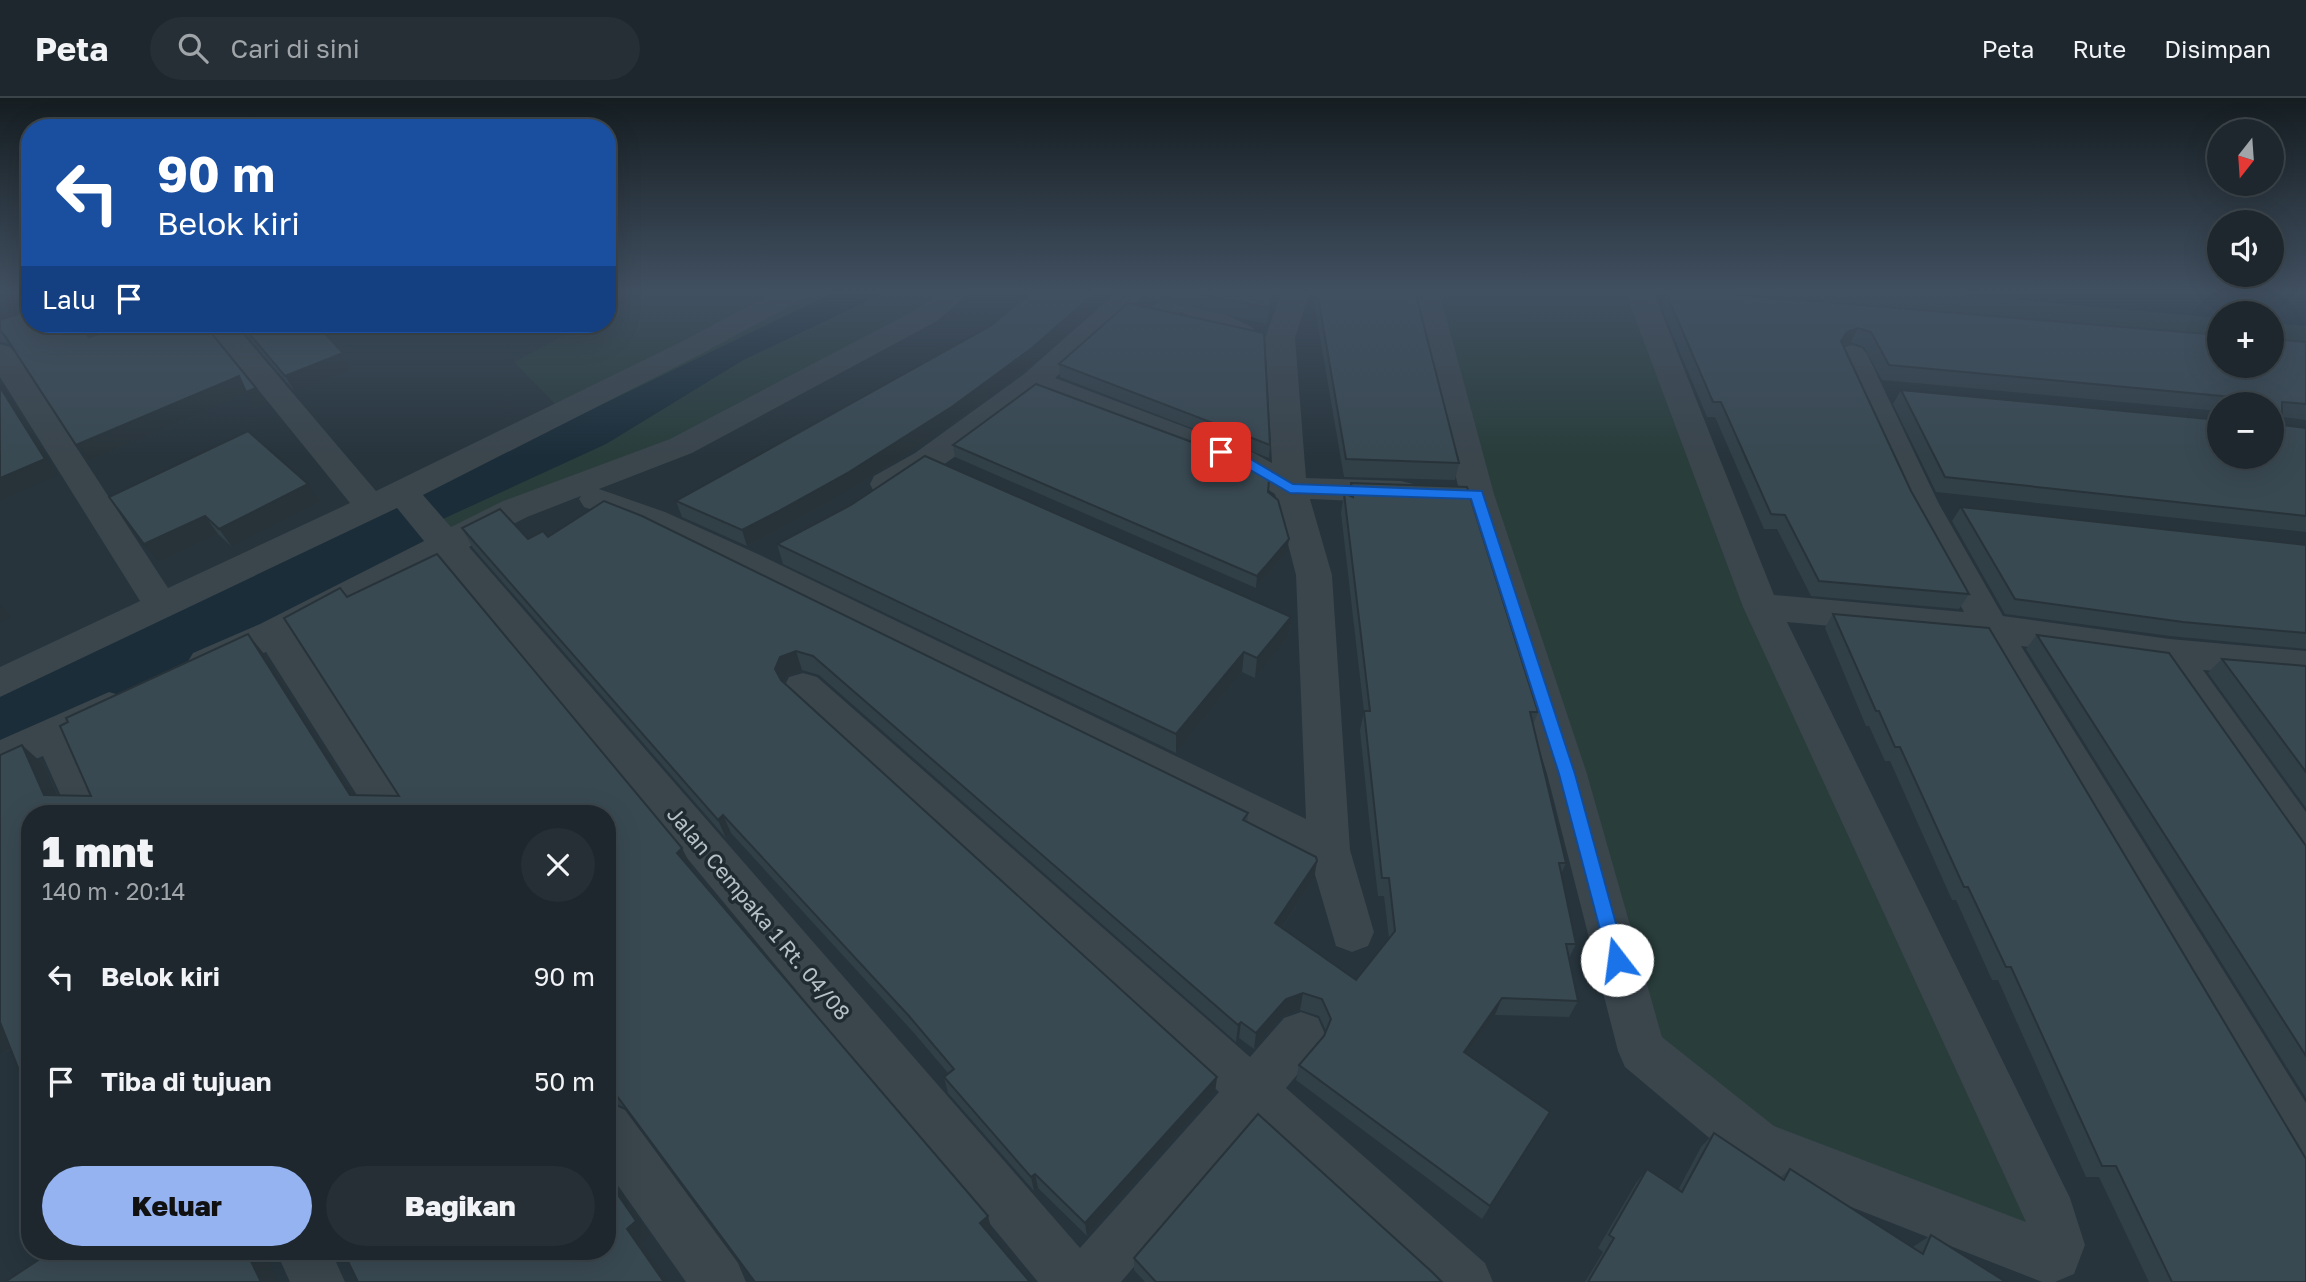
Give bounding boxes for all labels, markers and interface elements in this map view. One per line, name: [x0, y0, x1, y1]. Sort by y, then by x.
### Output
search box: [150, 17, 640, 80]
text: Peta: [35, 29, 108, 68]
icon: search: [174, 29, 212, 67]
text: Cari di sini: [230, 33, 360, 64]
text: Peta: [1982, 34, 2034, 63]
text: Rute: [2072, 34, 2126, 63]
text: Disimpan: [2164, 34, 2271, 63]
north arrow: [2207, 119, 2284, 196]
map controls: [2207, 119, 2284, 469]
text: 90 m: [157, 144, 275, 203]
icon: left: [42, 147, 133, 238]
text: Belok kiri: [157, 204, 300, 242]
button: sound: [2207, 210, 2284, 287]
icon: arrive: [110, 280, 148, 318]
text: Lalu: [42, 284, 96, 315]
button: +: [2207, 301, 2284, 378]
button: −: [2207, 392, 2284, 469]
pin: [1191, 422, 1251, 482]
icon: arrive: [1202, 433, 1240, 471]
street label: Jalan Cempaka 1 Rt. 04/08: [662, 801, 856, 1025]
text: 1 mnt: [42, 826, 154, 876]
button: close: [521, 828, 595, 902]
text: 140 m · 20:14: [42, 877, 186, 905]
position arrow: [1580, 923, 1654, 997]
icon: left: [42, 958, 80, 996]
text: Belok kiri: [101, 961, 220, 992]
text: 90 m: [534, 961, 595, 992]
icon: arrive: [42, 1063, 80, 1101]
text: Tiba di tujuan: [101, 1066, 271, 1097]
text: 50 m: [534, 1066, 595, 1097]
button: Keluar: [42, 1166, 312, 1246]
button: Bagikan: [326, 1166, 595, 1246]

